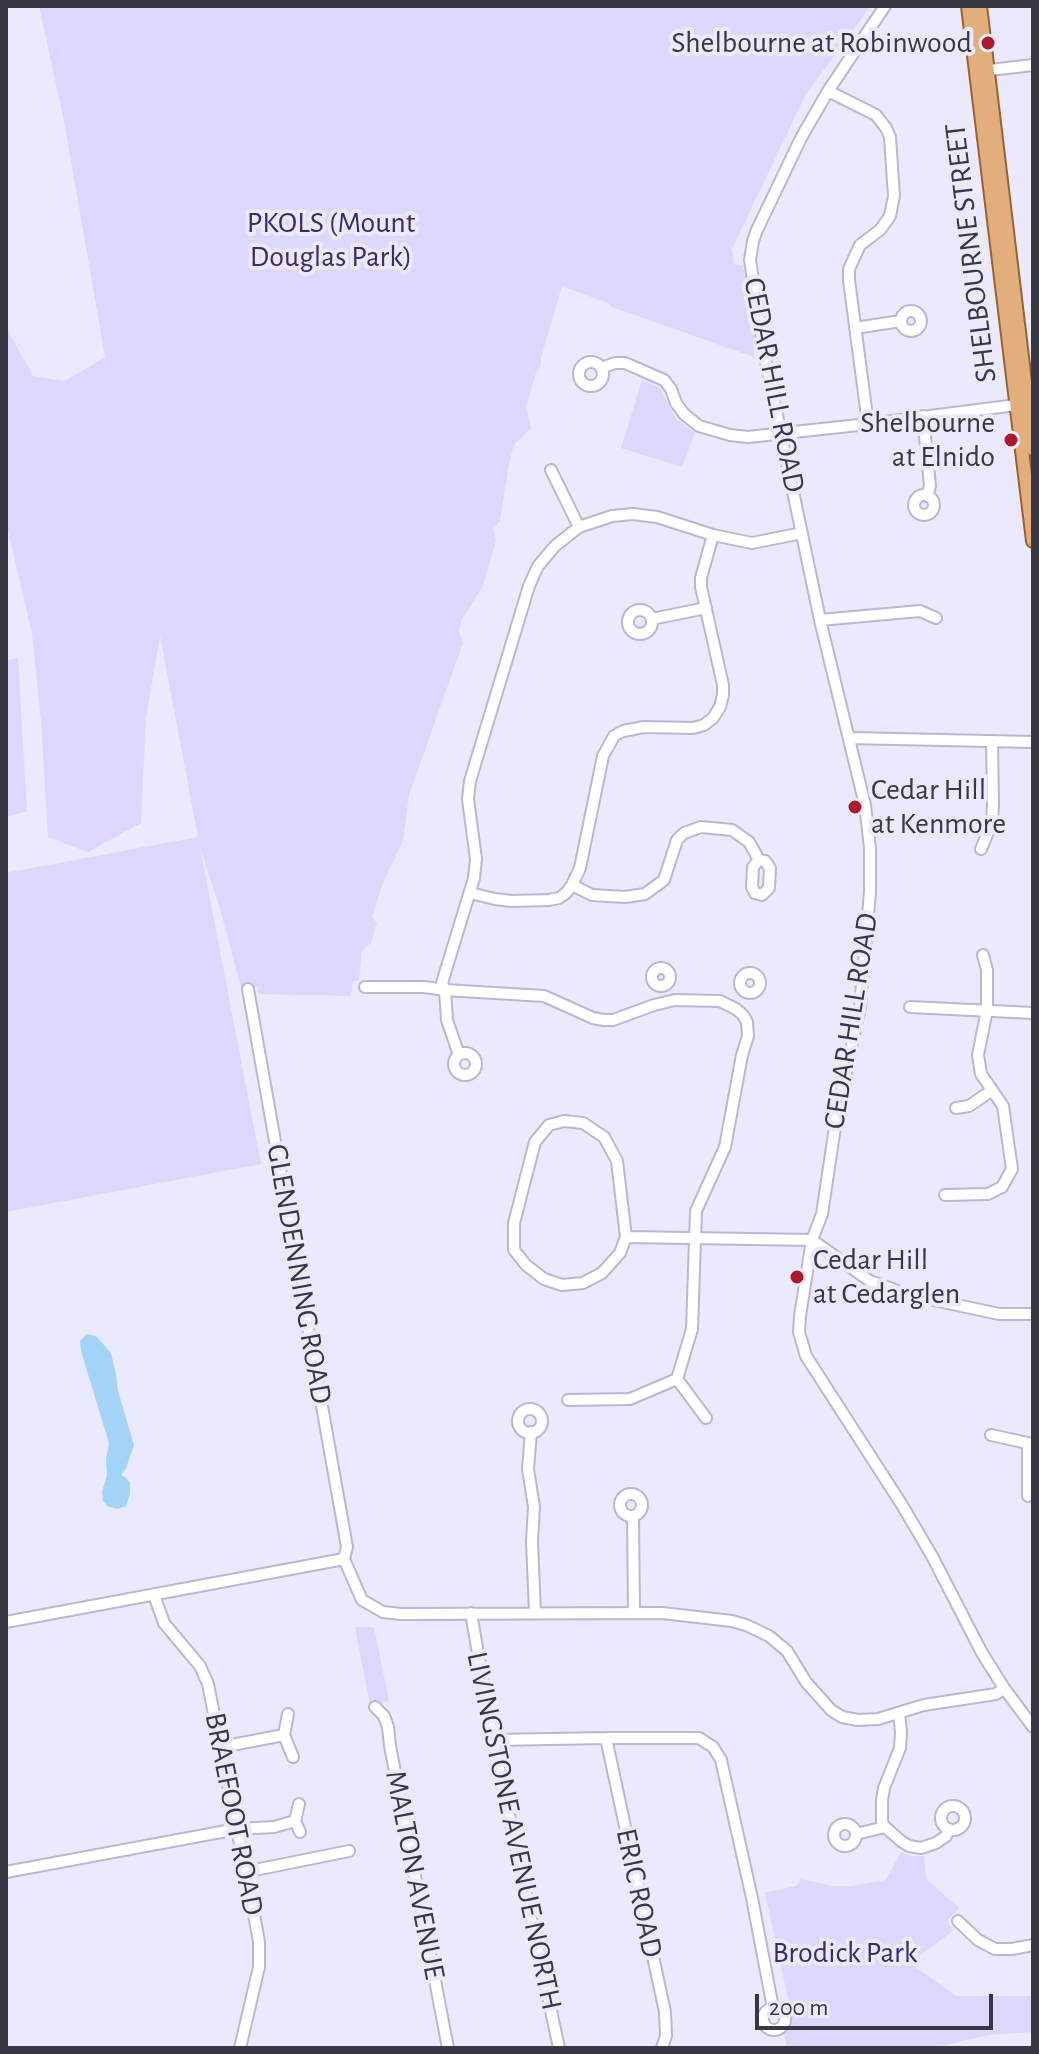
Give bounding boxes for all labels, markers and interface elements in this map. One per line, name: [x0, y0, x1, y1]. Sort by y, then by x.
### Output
place label: Shelbourne at Robinwood: [671, 25, 972, 61]
marker: Shelbourne at Robinwood: [979, 34, 997, 52]
street label: SHELBOURNE STREET: [937, 121, 1005, 385]
park label: PKOLS (Mount Douglas Park): [247, 205, 415, 276]
street label: CEDAR HILL ROAD: [736, 275, 812, 495]
place label: Shelbourne at Elnido: [860, 405, 995, 476]
marker: Shelbourne at Elnido: [1002, 431, 1020, 449]
place label: Cedar Hill at Kenmore: [871, 772, 1006, 842]
marker: Cedar Hill at Kenmore: [846, 798, 864, 816]
street label: CEDAR HILL ROAD: [816, 910, 886, 1132]
street label: GLENDENNING ROAD: [258, 1141, 340, 1407]
place label: Cedar Hill at Cedarglen: [813, 1242, 960, 1312]
marker: Cedar Hill at Cedarglen: [788, 1268, 806, 1286]
street label: LIVINGSTONE AVENUE NORTH: [458, 1648, 570, 2014]
street label: BRAEFOOT ROAD: [197, 1710, 271, 1918]
street label: MALTON AVENUE: [377, 1768, 453, 1982]
street label: ERIC ROAD: [608, 1825, 670, 1961]
park label: Brodick Park: [773, 1935, 917, 1971]
scale bar: [759, 1978, 997, 2028]
text: 200 m: [769, 1996, 828, 2020]

